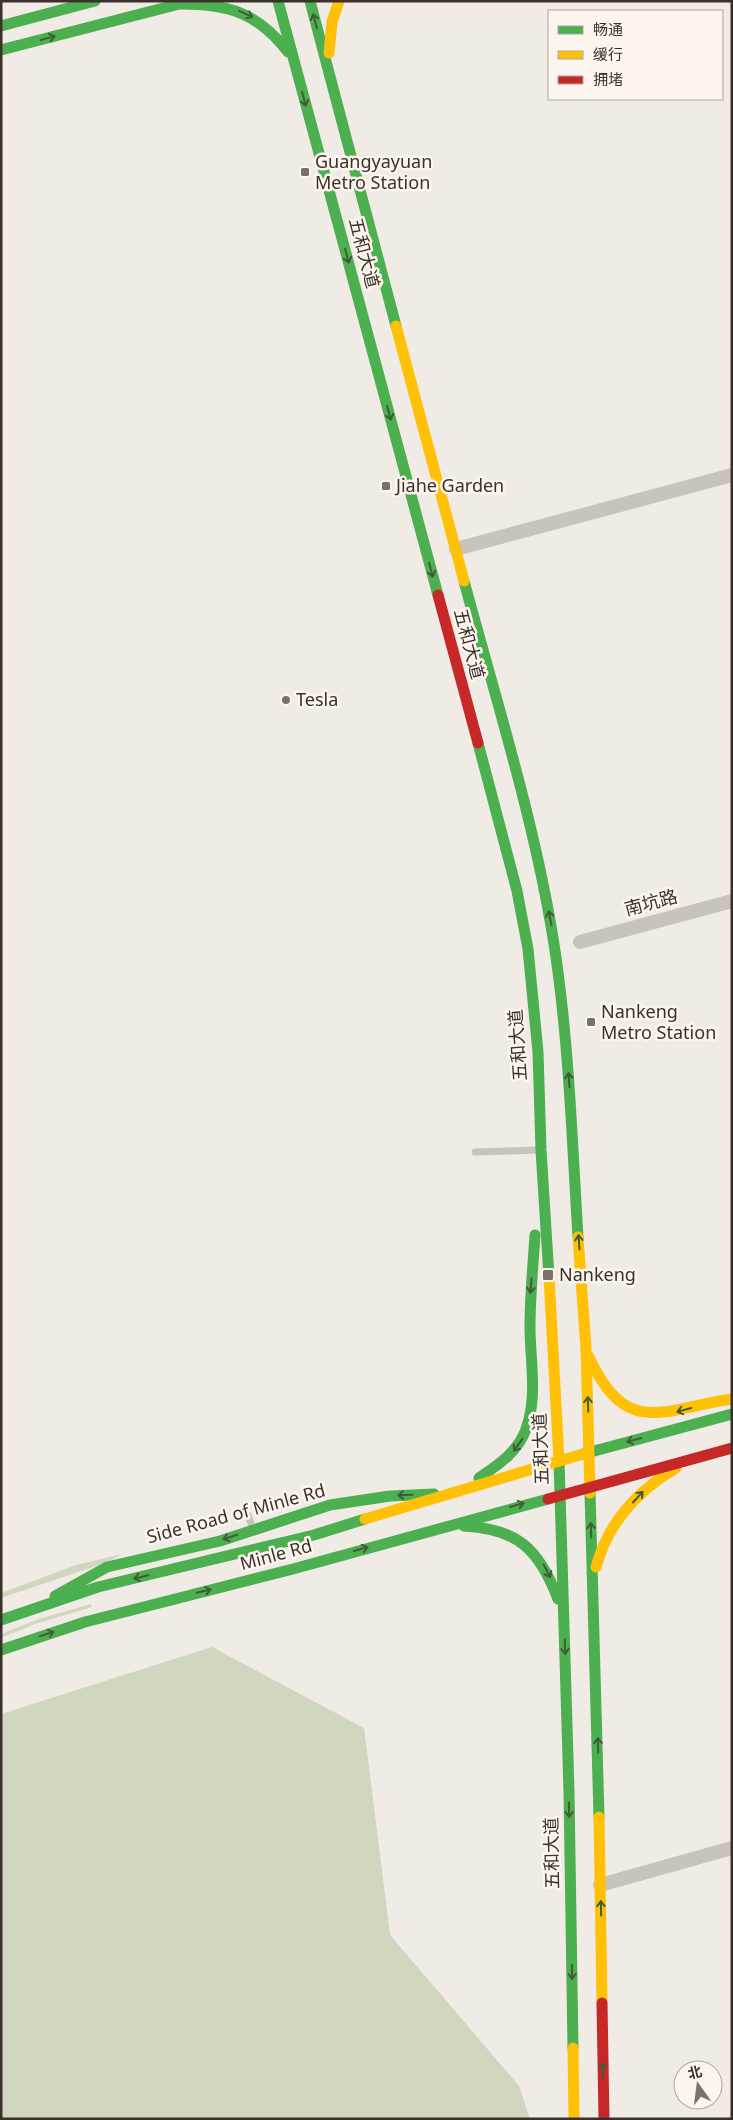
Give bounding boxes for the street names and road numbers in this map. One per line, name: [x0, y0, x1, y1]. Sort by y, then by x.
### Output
street label: 五和大道: [344, 215, 386, 291]
street label: 五和大道: [449, 606, 491, 682]
street label: 南坑路: [622, 883, 680, 921]
street label: 五和大道: [503, 1008, 531, 1082]
street label: 五和大道: [527, 1413, 553, 1485]
street label: Side Road of Minle Rd: [144, 1478, 328, 1548]
street label: Minle Rd: [237, 1533, 315, 1575]
street label: 五和大道: [538, 1817, 564, 1889]

